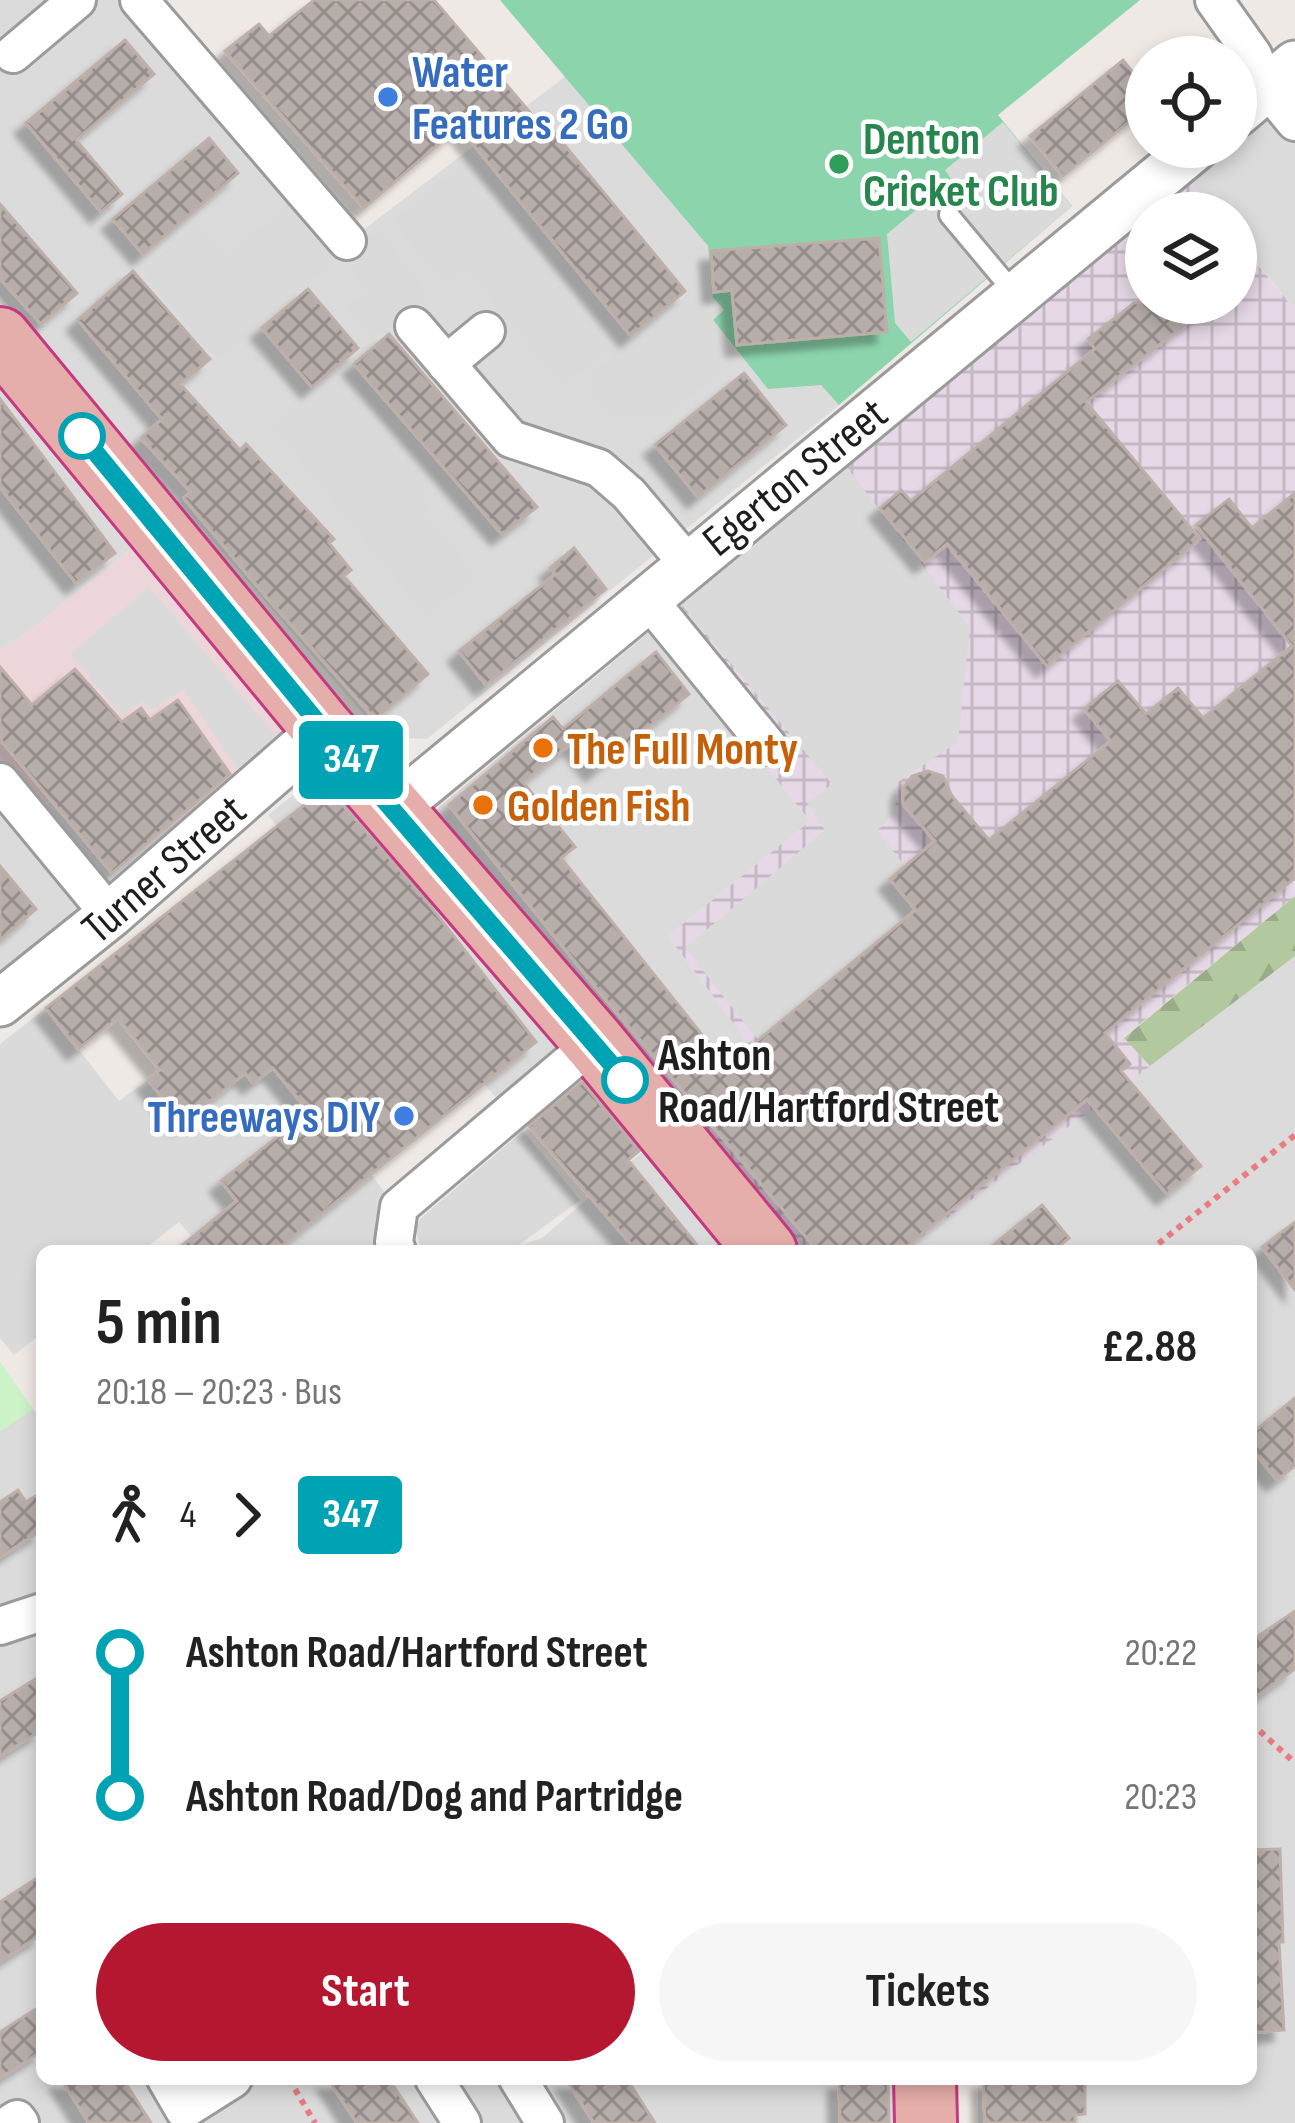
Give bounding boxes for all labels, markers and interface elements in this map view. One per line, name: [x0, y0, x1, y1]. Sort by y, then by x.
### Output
map controls: [1125, 36, 1257, 324]
button: locate: [1125, 36, 1257, 168]
place label: Water Features 2 Go: [412, 46, 629, 153]
marker: Water Features 2 Go: [375, 84, 401, 110]
place label: Denton Cricket Club: [863, 113, 1059, 220]
marker: Denton Cricket Club: [826, 151, 852, 177]
button: layers: [1125, 192, 1257, 324]
street label: Egerton Street: [692, 387, 899, 569]
unlabelled marker: [60, 414, 104, 458]
line badge: 347: [282, 721, 420, 799]
place label: The Full Monty: [567, 723, 798, 778]
text: 347: [323, 734, 379, 785]
marker: The Full Monty: [530, 735, 556, 761]
place label: Golden Fish: [507, 780, 691, 835]
street label: Turner Street: [71, 784, 258, 956]
marker: Golden Fish: [470, 792, 496, 818]
place label: Ashton Road/Hartford Street: [657, 1029, 999, 1136]
marker: Ashton Road/Hartford Street: [603, 1058, 647, 1102]
place label: Threeways DIY: [147, 1091, 380, 1146]
marker: Threeways DIY: [391, 1103, 417, 1129]
text: 5 min: [96, 1284, 222, 1363]
text: £2.88: [1102, 1320, 1197, 1375]
text: 20:18 – 20:23 · Bus: [96, 1369, 342, 1416]
icon: walk: [96, 1482, 162, 1548]
icon: forward: [214, 1482, 280, 1548]
text: 347: [322, 1489, 378, 1540]
text: 4: [180, 1492, 196, 1539]
text: Ashton Road/Hartford Street: [186, 1626, 648, 1681]
text: 20:22: [1124, 1630, 1197, 1677]
text: Ashton Road/Dog and Partridge: [186, 1770, 683, 1825]
text: 20:23: [1124, 1774, 1197, 1821]
button: Start: [96, 1923, 635, 2061]
button: Tickets: [659, 1923, 1197, 2061]

